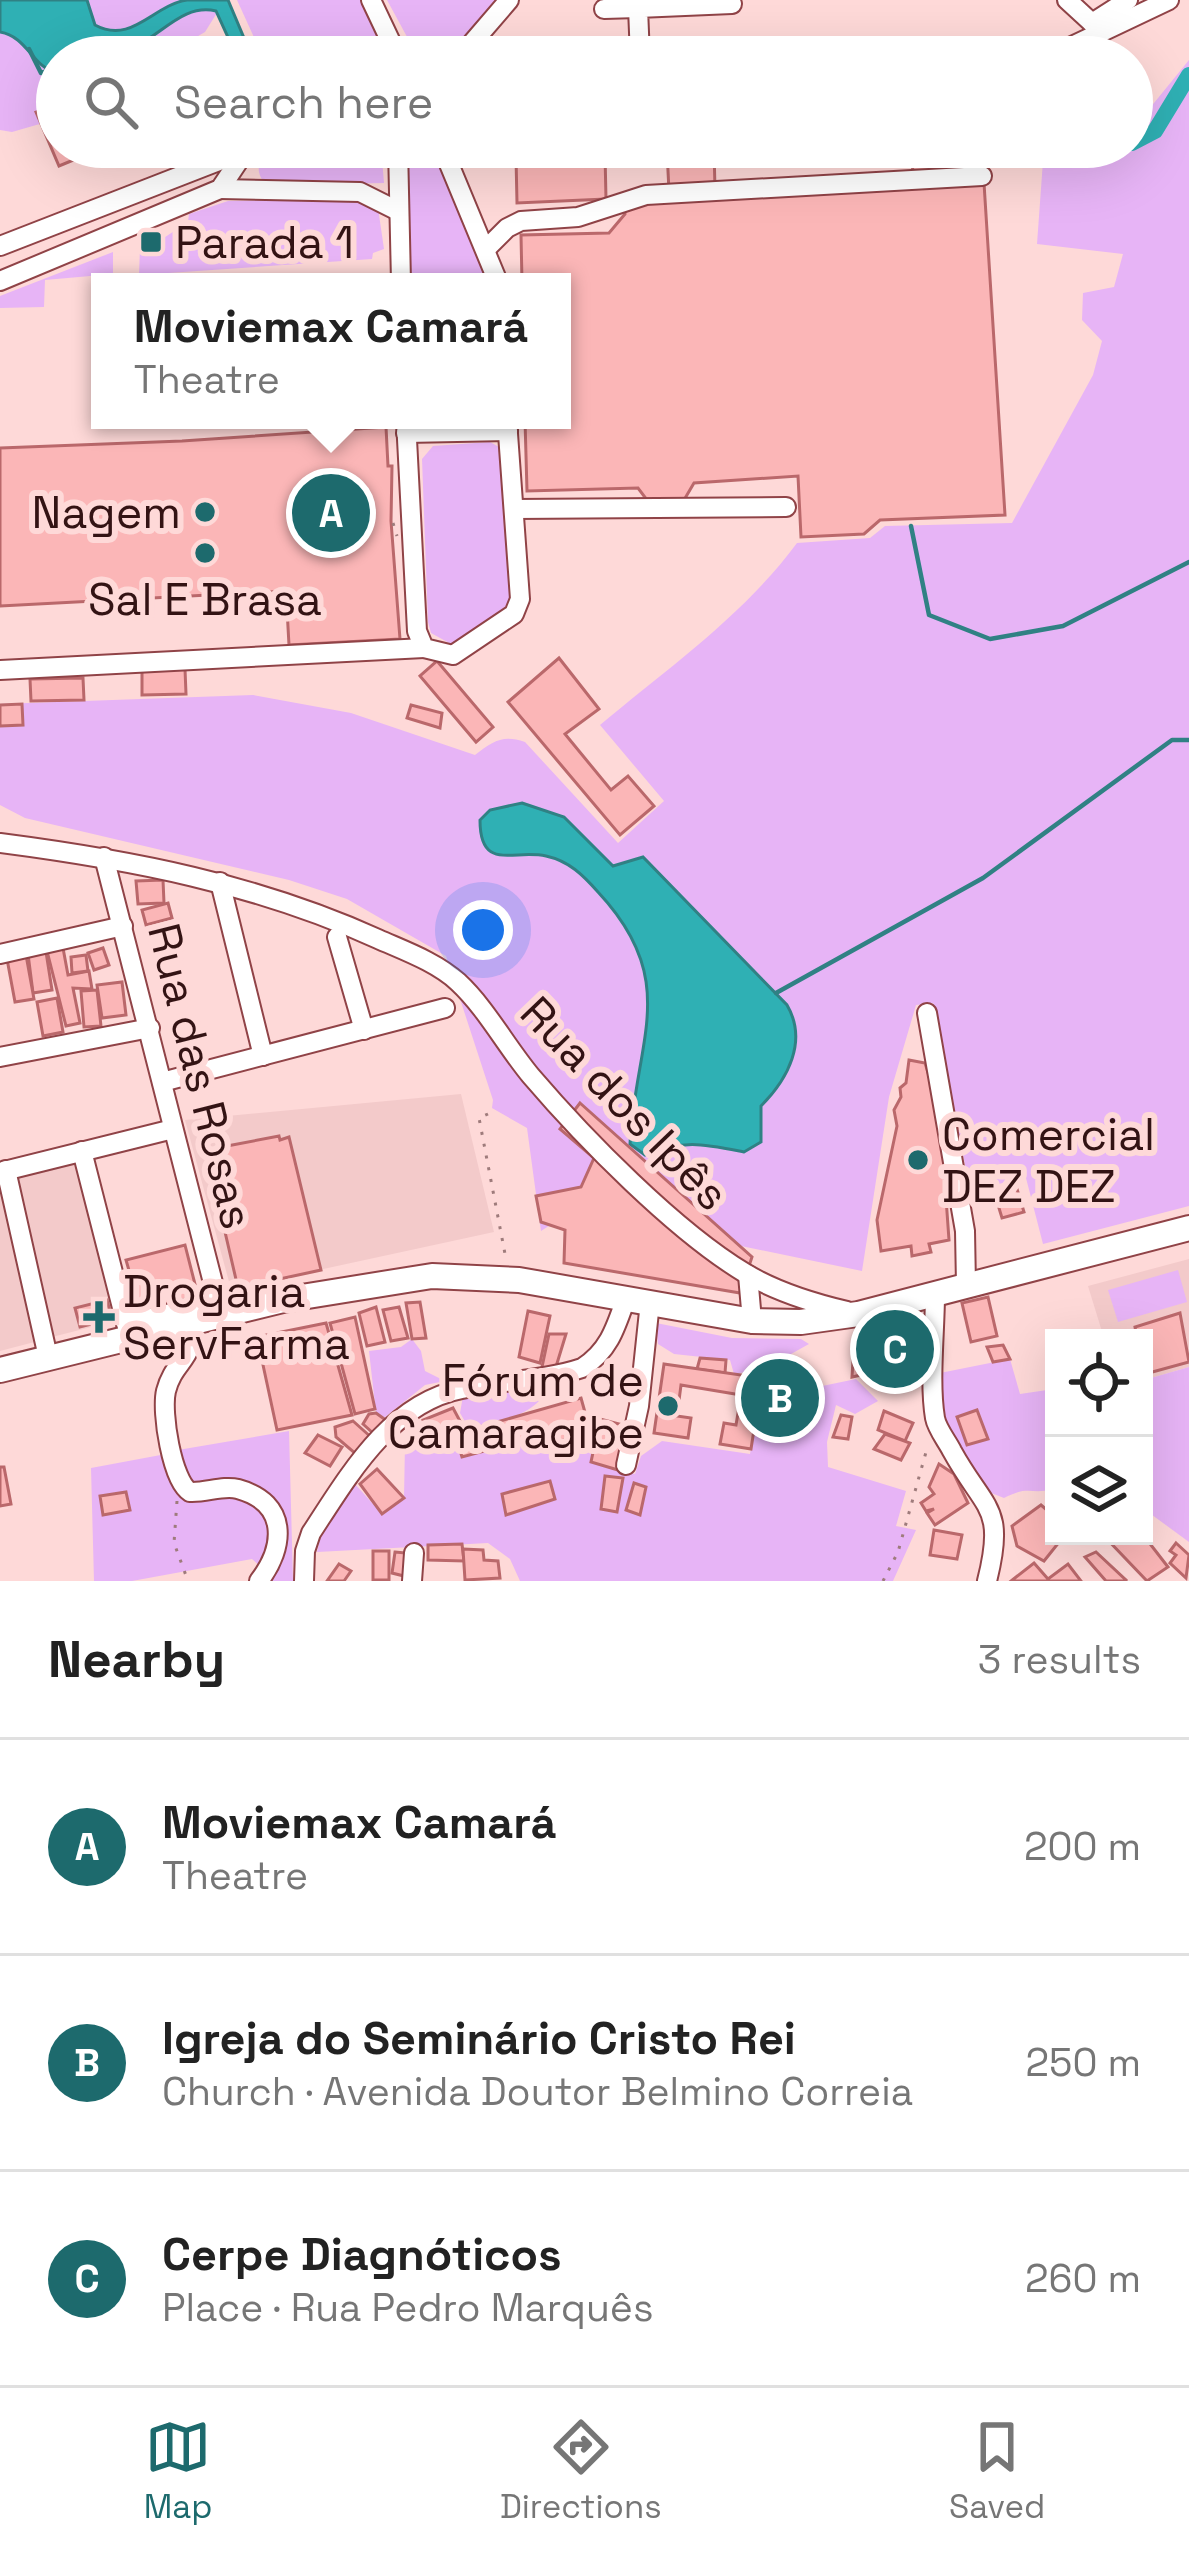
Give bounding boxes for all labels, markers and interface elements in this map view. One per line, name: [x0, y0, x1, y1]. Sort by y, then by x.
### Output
search box: [36, 36, 1153, 168]
icon: search: [78, 69, 144, 135]
text: Search here: [174, 74, 433, 131]
place label: Parada 1: [175, 214, 354, 271]
marker: Parada 1: [138, 229, 164, 255]
popup: [91, 273, 571, 429]
text: Moviemax Camará: [134, 298, 528, 355]
text: Theatre: [134, 355, 280, 404]
pin: A: [292, 468, 370, 558]
place label: Nagem: [32, 484, 181, 541]
marker: Nagem: [192, 499, 218, 525]
marker: Sal E Brasa: [192, 540, 218, 566]
place label: Sal E Brasa: [88, 571, 322, 628]
your location: [453, 900, 513, 960]
street label: Rua das Rosas: [135, 918, 266, 1235]
street label: Rua dos Ipês: [508, 984, 741, 1222]
place label: Comercial DEZ DEZ: [942, 1106, 1155, 1215]
marker: Comercial DEZ DEZ: [905, 1147, 931, 1173]
place label: Drogaria ServFarma: [123, 1263, 350, 1372]
marker: Drogaria ServFarma: [86, 1304, 112, 1330]
pin: C: [856, 1304, 934, 1394]
map controls: [1045, 1329, 1153, 1545]
button: locate: [1045, 1329, 1153, 1437]
place label: Fórum de Camaragibe: [388, 1352, 644, 1461]
pin: B: [741, 1353, 819, 1443]
marker: Fórum de Camaragibe: [655, 1393, 681, 1419]
button: layers: [1045, 1437, 1153, 1545]
text: Nearby: [48, 1627, 225, 1692]
text: 3 results: [978, 1635, 1141, 1684]
text: Moviemax Camará: [162, 1794, 556, 1851]
text: A: [75, 1822, 99, 1871]
text: 200 m: [1024, 1822, 1141, 1871]
text: Theatre: [162, 1851, 308, 1900]
text: Igreja do Seminário Cristo Rei: [162, 2010, 796, 2067]
text: B: [74, 2038, 100, 2087]
text: 250 m: [1026, 2038, 1141, 2087]
text: Church · Avenida Doutor Belmino Correia: [162, 2067, 913, 2116]
text: Cerpe Diagnóticos: [162, 2226, 562, 2283]
text: C: [74, 2254, 100, 2303]
text: 260 m: [1025, 2254, 1141, 2303]
text: Place · Rua Pedro Marquês: [162, 2283, 654, 2332]
tab: Map: [144, 2414, 212, 2528]
tab: Directions: [500, 2414, 662, 2528]
tab: Saved: [949, 2414, 1045, 2528]

